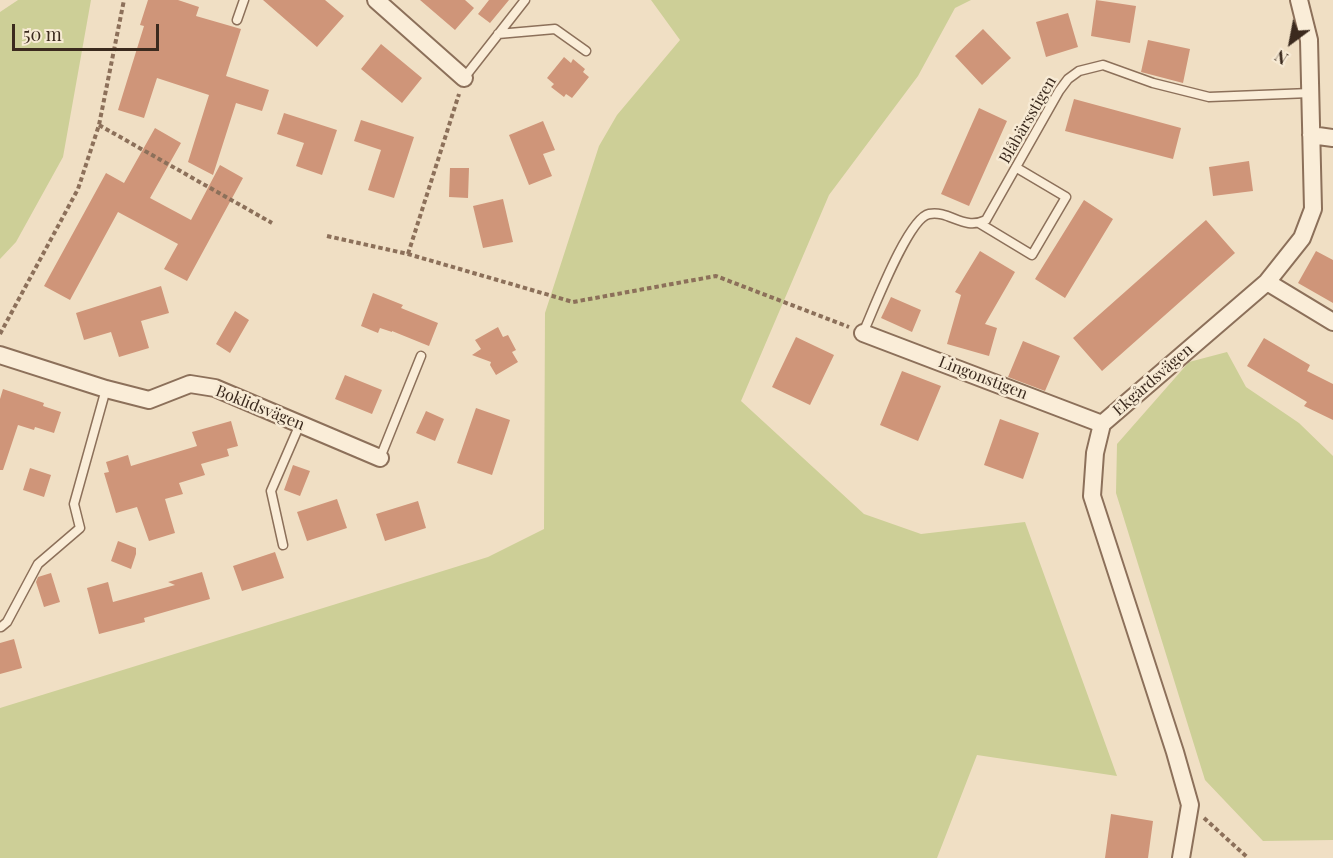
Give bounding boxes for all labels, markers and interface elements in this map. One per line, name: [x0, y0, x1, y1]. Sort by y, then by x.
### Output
scale bar: [15, 12, 162, 50]
north arrow: [1261, 12, 1321, 72]
text: 50 m: [23, 22, 62, 46]
text: N: [1271, 46, 1292, 70]
street label: Blåbärsstigen: [995, 73, 1061, 167]
street label: Ekgårdsvägen: [1109, 340, 1197, 420]
street label: Lingonstigen: [936, 352, 1030, 404]
street label: Boklidsvägen: [213, 381, 307, 435]

